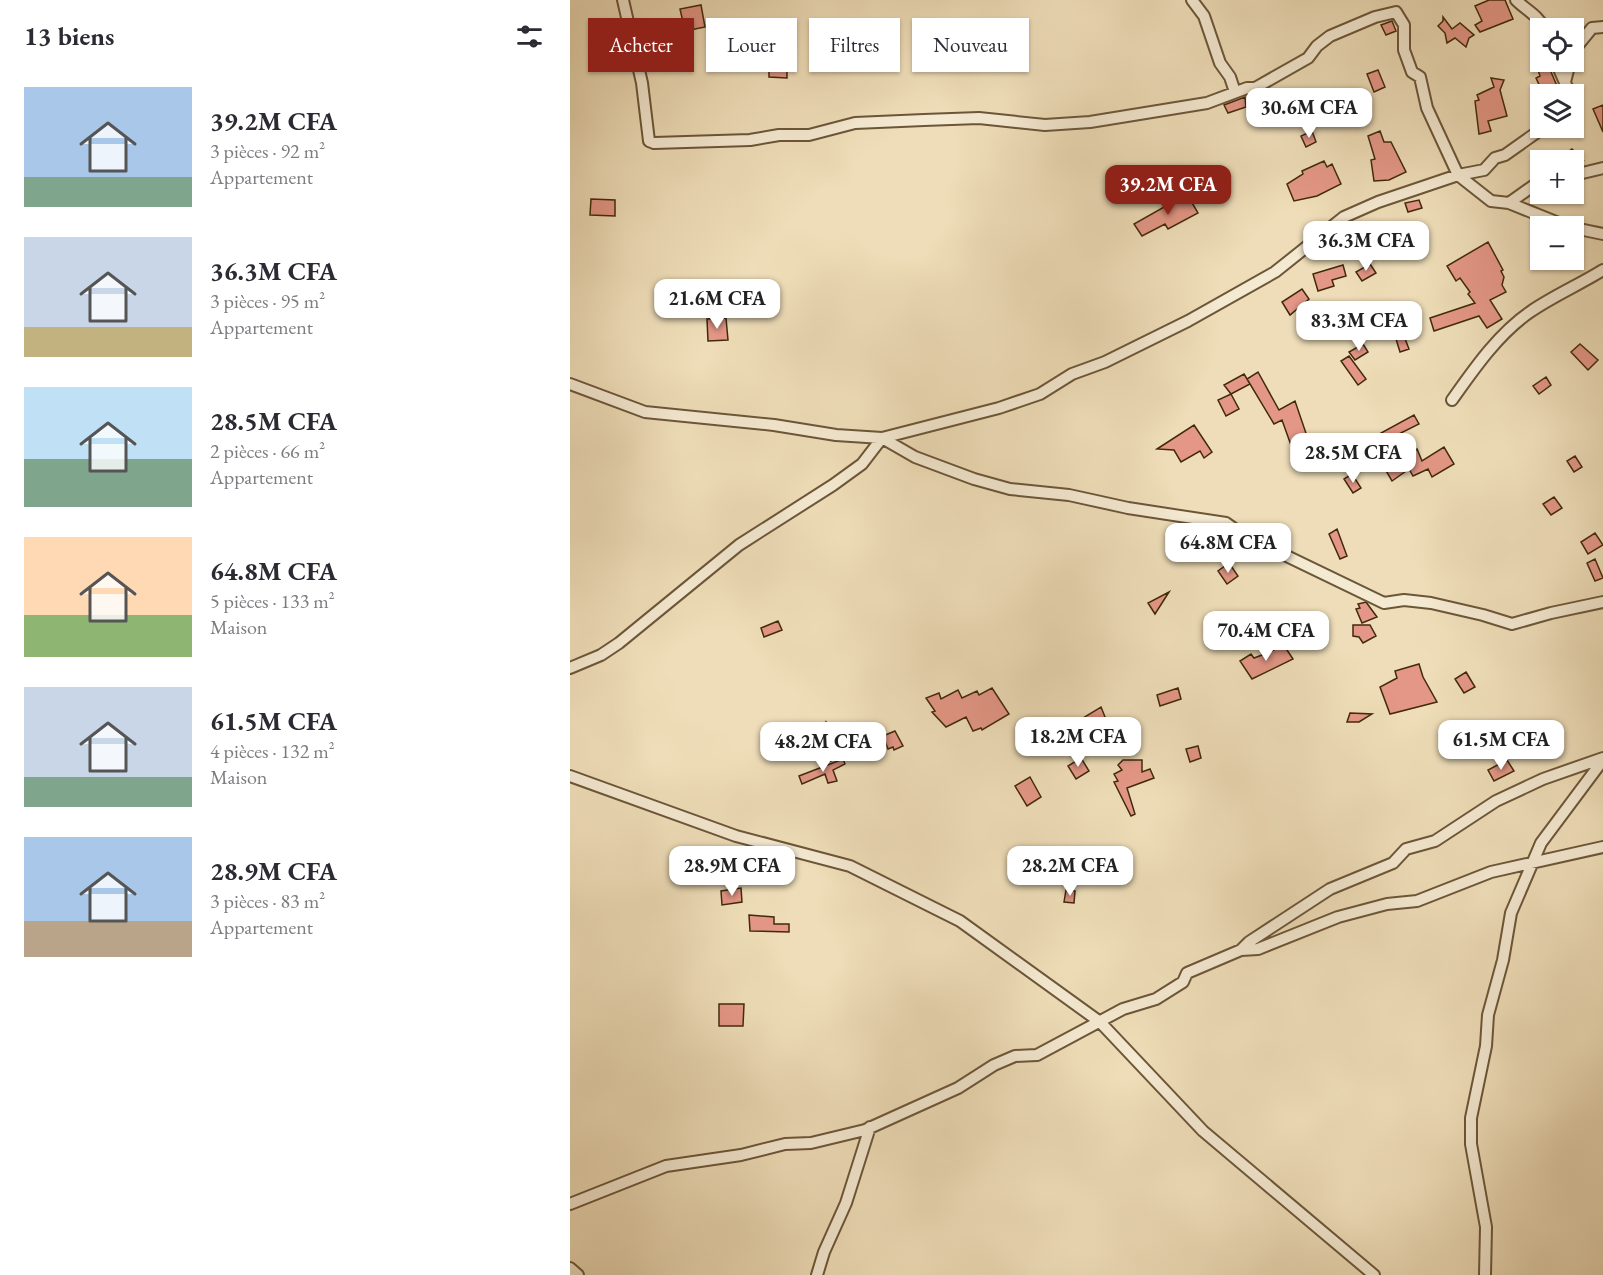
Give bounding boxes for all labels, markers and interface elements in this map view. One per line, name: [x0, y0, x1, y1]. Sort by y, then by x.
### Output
chip: Acheter: [588, 18, 694, 72]
chip: Louer: [706, 18, 797, 72]
chip: Filtres: [809, 18, 900, 72]
chip: Nouveau: [912, 18, 1029, 72]
map controls: [1530, 18, 1584, 270]
button: locate: [1530, 18, 1584, 72]
text: 13 biens: [24, 19, 114, 53]
icon: filters: [513, 20, 546, 53]
button: layers: [1530, 84, 1584, 138]
pin: 30.6M CFA: [1240, 88, 1378, 139]
text: 30.6M CFA: [1260, 94, 1358, 120]
text: 39.2M CFA: [210, 104, 337, 138]
icon: home: [72, 111, 144, 183]
text: 3 pièces · 92 m²: [210, 138, 325, 164]
button: +: [1530, 150, 1584, 204]
text: Appartement: [210, 164, 313, 190]
pin: 39.2M CFA: [1099, 165, 1237, 216]
text: 39.2M CFA: [1119, 171, 1217, 197]
button: −: [1530, 216, 1584, 270]
pin: 36.3M CFA: [1297, 221, 1435, 272]
text: 36.3M CFA: [1317, 227, 1415, 253]
text: 36.3M CFA: [210, 254, 337, 288]
icon: home: [72, 261, 144, 333]
pin: 21.6M CFA: [648, 279, 786, 330]
text: 21.6M CFA: [668, 285, 766, 311]
text: 3 pièces · 95 m²: [210, 288, 325, 314]
pin: 83.3M CFA: [1290, 301, 1428, 352]
text: 83.3M CFA: [1310, 307, 1408, 333]
text: Appartement: [210, 314, 313, 340]
text: 28.5M CFA: [210, 404, 337, 438]
icon: home: [72, 411, 144, 483]
pin: 28.5M CFA: [1284, 433, 1422, 484]
text: 2 pièces · 66 m²: [210, 438, 325, 464]
text: 28.5M CFA: [1304, 439, 1402, 465]
text: Appartement: [210, 464, 313, 490]
pin: 64.8M CFA: [1159, 523, 1297, 574]
text: 64.8M CFA: [1179, 529, 1277, 555]
text: 64.8M CFA: [210, 554, 337, 588]
icon: home: [72, 561, 144, 633]
text: 5 pièces · 133 m²: [210, 588, 335, 614]
pin: 70.4M CFA: [1197, 611, 1335, 662]
text: Maison: [210, 614, 267, 640]
text: 70.4M CFA: [1217, 617, 1315, 643]
text: 61.5M CFA: [210, 704, 337, 738]
icon: home: [72, 711, 144, 783]
pin: 18.2M CFA: [1009, 717, 1147, 768]
pin: 61.5M CFA: [1432, 720, 1570, 771]
pin: 48.2M CFA: [754, 722, 892, 773]
text: 18.2M CFA: [1029, 723, 1127, 749]
text: 61.5M CFA: [1452, 726, 1550, 752]
text: 48.2M CFA: [774, 728, 872, 754]
text: 4 pièces · 132 m²: [210, 738, 335, 764]
text: Maison: [210, 764, 267, 790]
pin: 28.9M CFA: [663, 846, 801, 897]
pin: 28.2M CFA: [1001, 846, 1139, 897]
text: 28.9M CFA: [683, 852, 781, 878]
text: 28.2M CFA: [1021, 852, 1119, 878]
text: 28.9M CFA: [210, 854, 337, 888]
icon: home: [72, 861, 144, 933]
text: 3 pièces · 83 m²: [210, 888, 325, 914]
text: Appartement: [210, 914, 313, 940]

